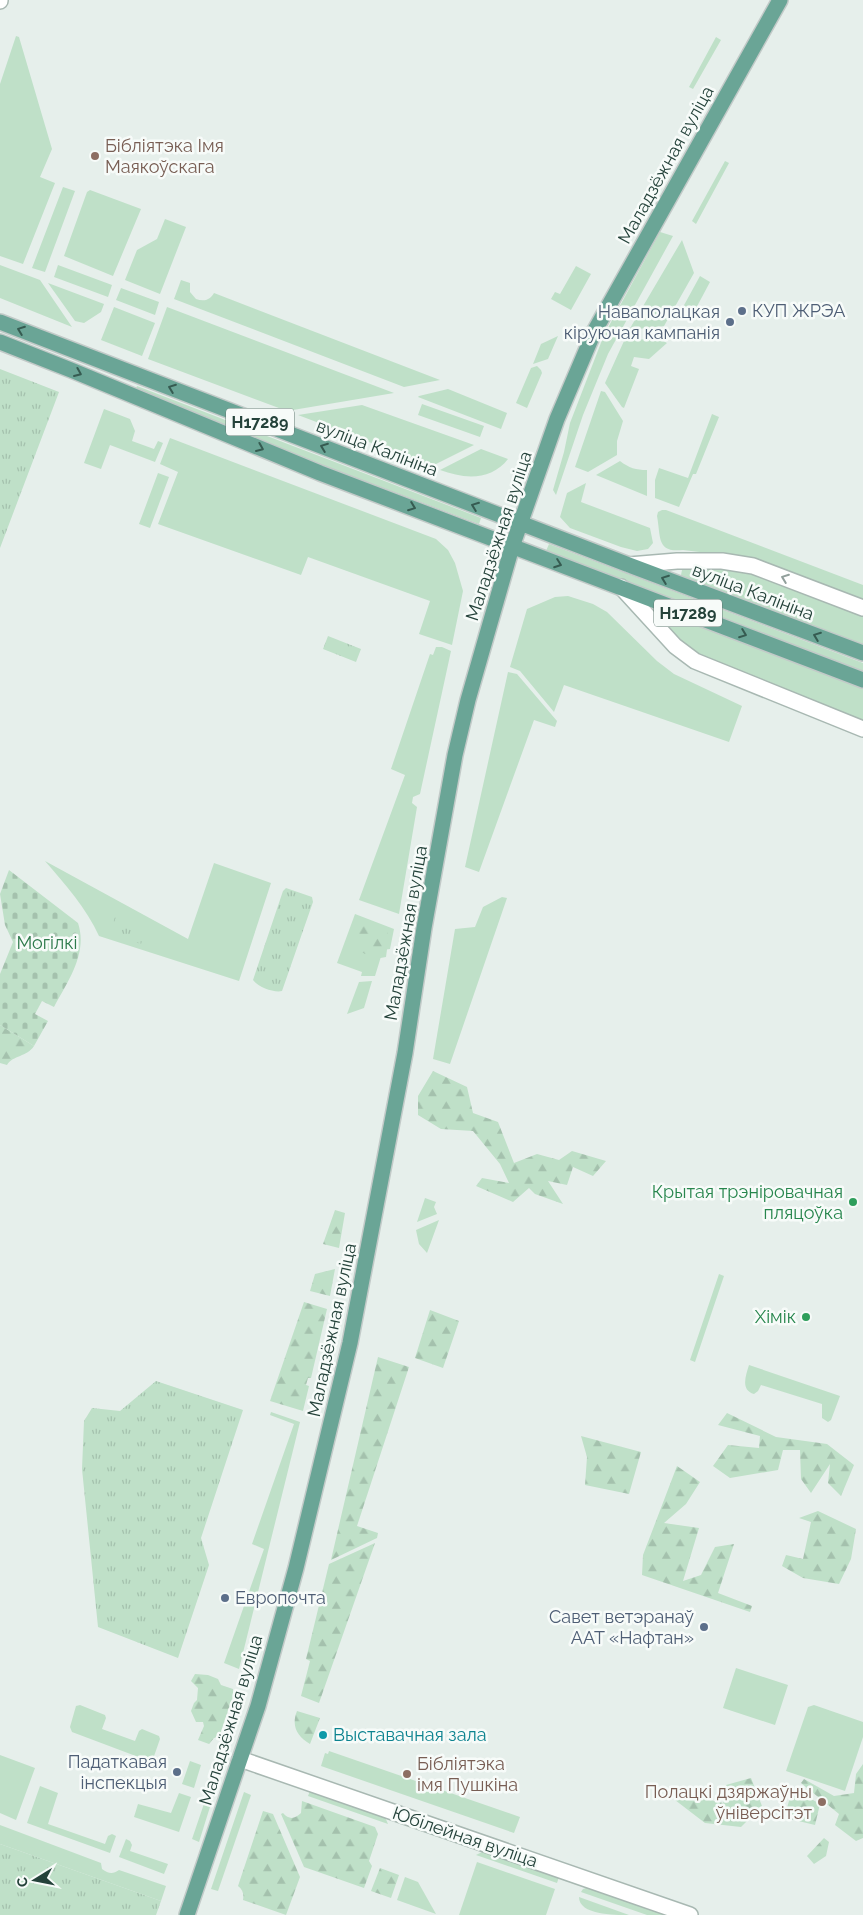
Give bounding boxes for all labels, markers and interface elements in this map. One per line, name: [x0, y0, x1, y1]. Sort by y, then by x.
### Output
street label: Маладзёжная вуліца: [613, 82, 718, 247]
place label: Бібліятэка Імя Маякоўскага: [105, 135, 224, 177]
marker: Бібліятэка Імя Маякоўскага: [89, 150, 101, 162]
place label: КУП ЖРЭА: [752, 300, 845, 321]
place label: Наваполацкая кіруючая кампанія: [564, 301, 720, 343]
marker: КУП ЖРЭА: [736, 305, 748, 317]
marker: Наваполацкая кіруючая кампанія: [724, 316, 736, 328]
one-way arrow: [17, 326, 25, 336]
one-way arrow: [73, 366, 82, 377]
one-way arrow: [168, 384, 177, 395]
road number: Н17289: [226, 408, 294, 436]
street label: вуліца Калініна: [313, 415, 441, 480]
one-way arrow: [256, 443, 264, 453]
one-way arrow: [320, 443, 329, 453]
street label: Маладзёжная вуліца: [461, 448, 536, 623]
one-way arrow: [407, 501, 416, 512]
one-way arrow: [471, 501, 480, 512]
one-way arrow: [553, 559, 562, 569]
street label: вуліца Калініна: [689, 559, 817, 624]
one-way arrow: [781, 574, 790, 584]
one-way arrow: [661, 575, 670, 585]
road number: Н17289: [654, 600, 722, 626]
one-way arrow: [738, 628, 747, 638]
one-way arrow: [814, 632, 822, 642]
street label: Маладзёжная вуліца: [380, 844, 431, 1022]
park label: Могілкі: [16, 932, 78, 953]
place label: Крытая трэніровачная пляцоўка: [652, 1181, 843, 1223]
marker: Крытая трэніровачная пляцоўка: [847, 1196, 859, 1208]
street label: Маладзёжная вуліца: [303, 1241, 360, 1419]
place label: Хімік: [755, 1306, 796, 1327]
marker: Хімік: [800, 1311, 812, 1323]
place label: Европочта: [235, 1587, 326, 1608]
marker: Европочта: [219, 1592, 231, 1604]
place label: Савет ветэранаў ААТ «Нафтан»: [549, 1606, 694, 1648]
marker: Савет ветэранаў ААТ «Нафтан»: [698, 1621, 710, 1633]
street label: Маладзёжная вуліца: [195, 1632, 266, 1808]
place label: Выставачная зала: [333, 1724, 487, 1745]
marker: Выставачная зала: [317, 1729, 329, 1741]
place label: Падаткавая інспекцыя: [68, 1751, 167, 1793]
place label: Бібліятэка імя Пушкіна: [417, 1753, 518, 1795]
marker: Падаткавая інспекцыя: [171, 1766, 183, 1778]
marker: Бібліятэка імя Пушкіна: [401, 1768, 413, 1780]
place label: Полацкі дзяржаўны ўніверсітэт: [645, 1781, 812, 1823]
marker: Полацкі дзяржаўны ўніверсітэт: [816, 1796, 828, 1808]
street label: Юбілейная вуліца: [390, 1802, 540, 1871]
north arrow: [10, 1855, 60, 1905]
text: С: [13, 1876, 31, 1888]

